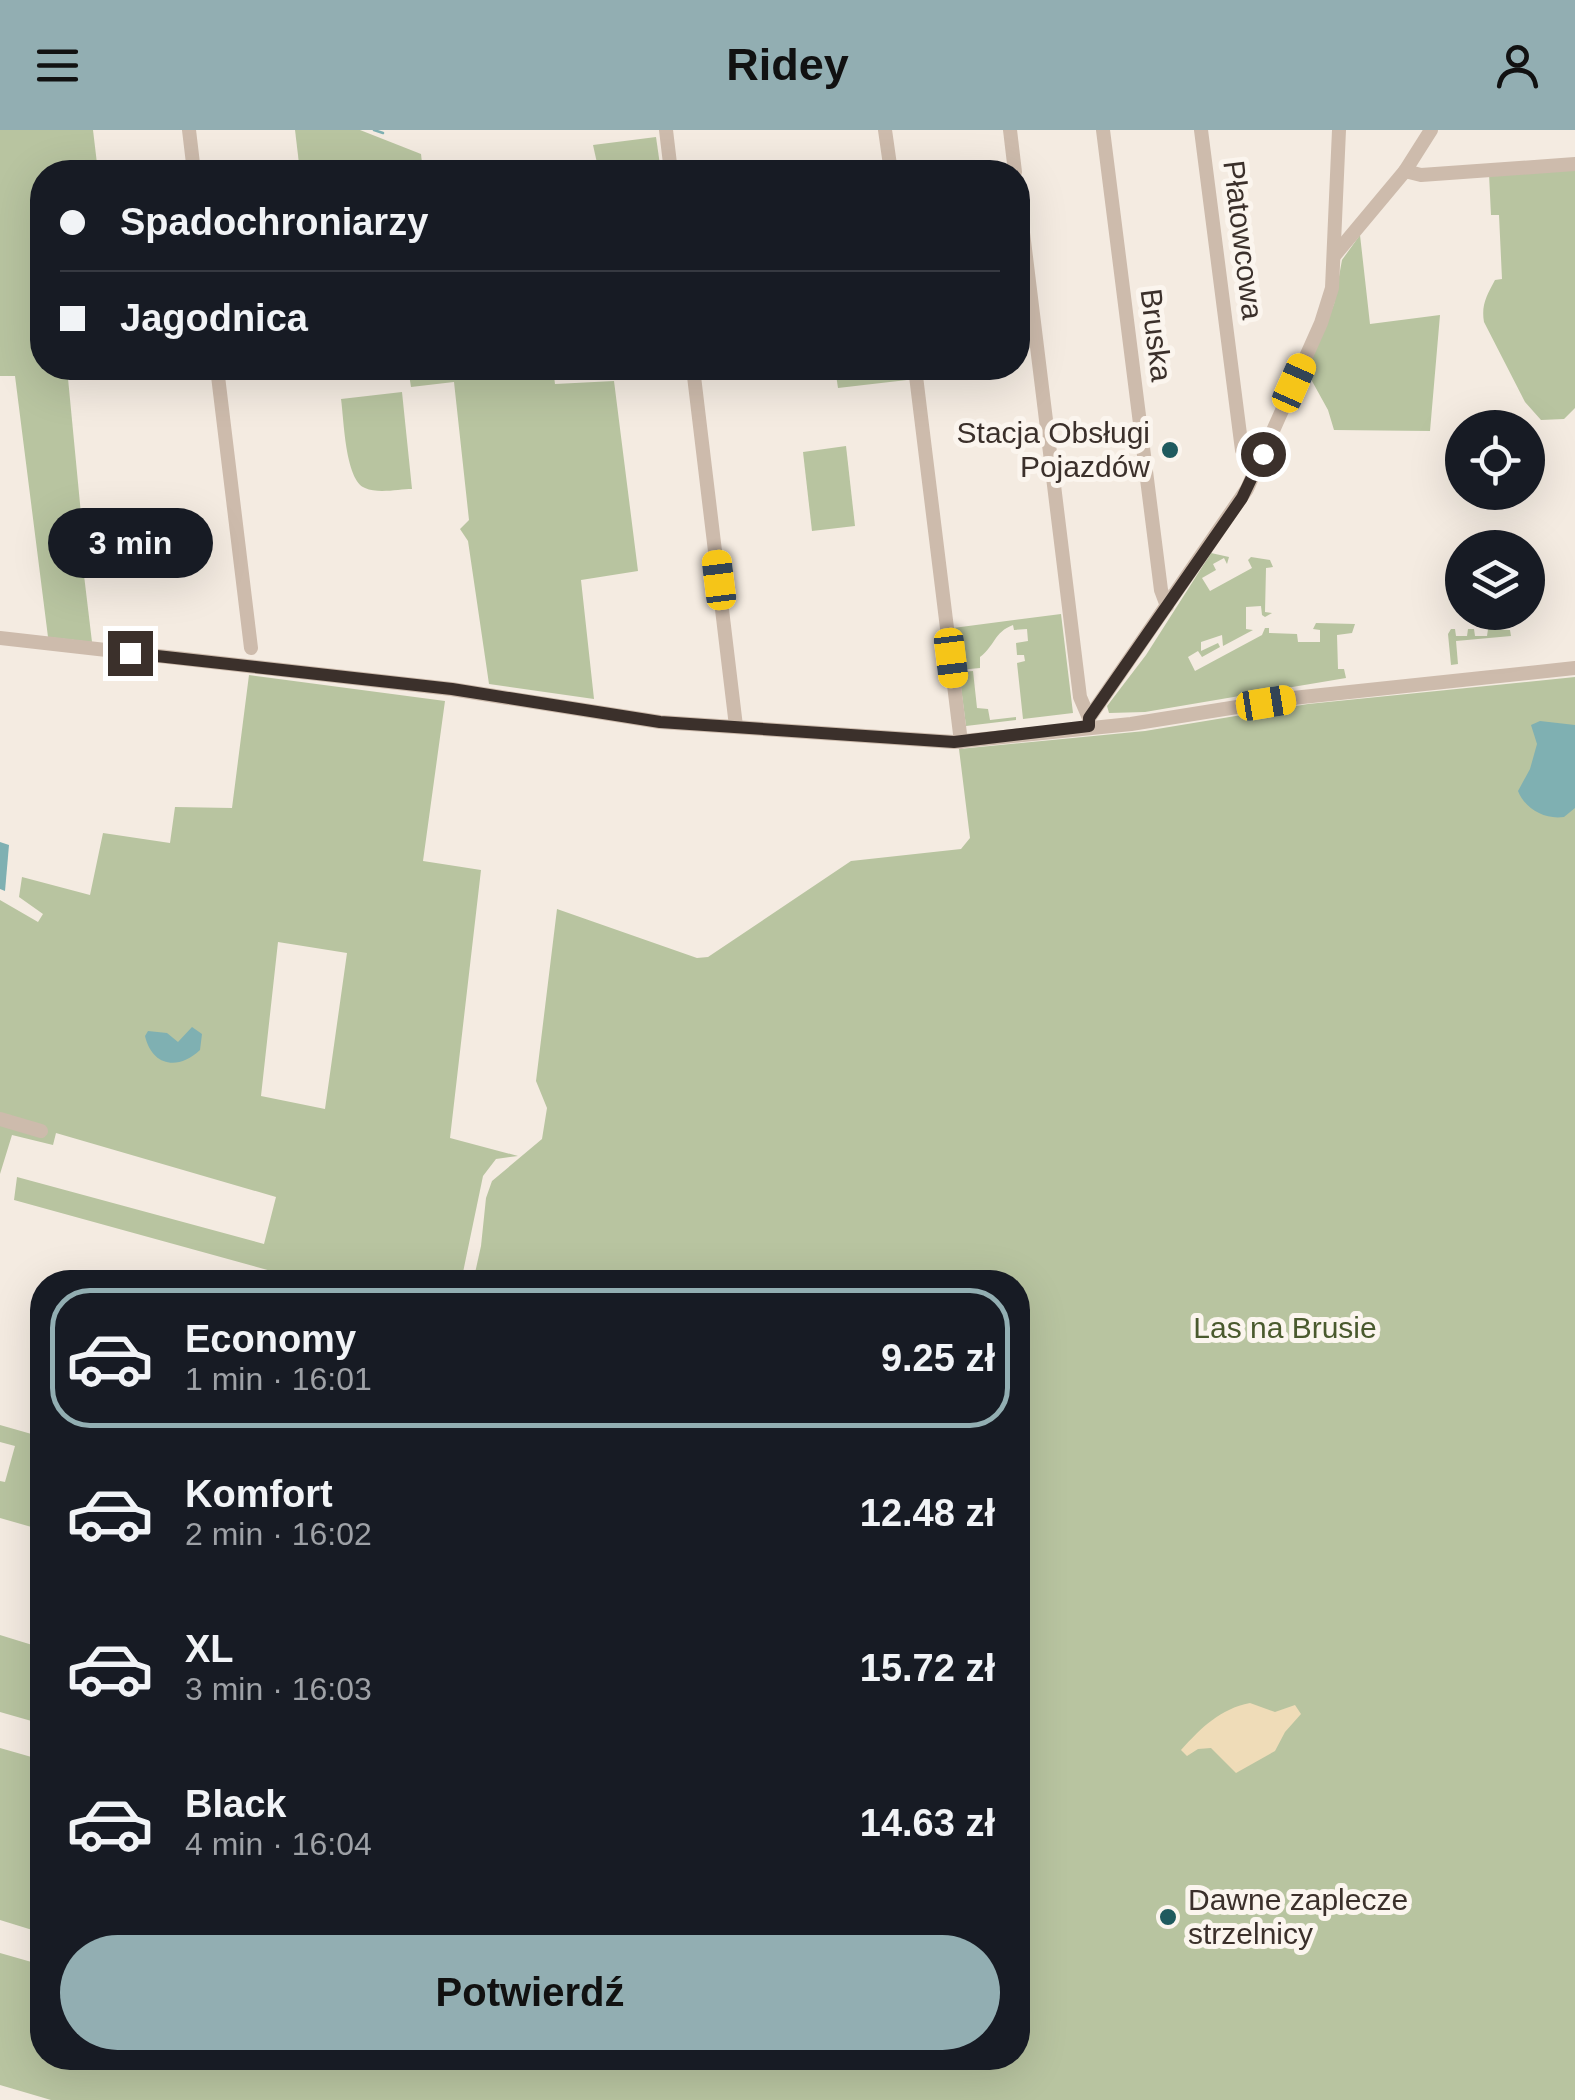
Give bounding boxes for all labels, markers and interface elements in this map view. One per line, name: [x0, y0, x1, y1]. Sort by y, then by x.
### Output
icon: menu: [30, 38, 85, 93]
icon: person: [1490, 38, 1545, 93]
text: Ridey: [726, 39, 849, 90]
street label: Płatowcowa: [1217, 158, 1270, 322]
text: Spadochroniarzy: [120, 201, 428, 243]
street label: Bruska: [1134, 287, 1179, 384]
text: Jagodnica: [120, 297, 308, 339]
car: [1268, 349, 1320, 417]
map controls: [1445, 410, 1545, 630]
button: locate: [1445, 410, 1545, 510]
place label: Stacja Obsługi Pojazdów: [957, 416, 1150, 483]
route start: [1241, 432, 1286, 477]
marker: Stacja Obsługi Pojazdów: [1159, 439, 1181, 461]
callout: 3 min: [48, 508, 212, 578]
text: 3 min: [89, 525, 172, 561]
button: layers: [1445, 530, 1545, 630]
car: [700, 548, 738, 612]
car: [932, 626, 970, 690]
route end: [108, 631, 153, 676]
car: [1234, 683, 1298, 723]
park label: Las na Brusie: [1193, 1311, 1377, 1344]
icon: car: [65, 1313, 155, 1403]
text: Economy: [185, 1318, 356, 1360]
text: 9.25 zł: [881, 1337, 995, 1379]
text: 1 min · 16:01: [185, 1361, 372, 1397]
icon: car: [65, 1468, 155, 1558]
text: Komfort: [185, 1473, 333, 1515]
text: 12.48 zł: [860, 1492, 995, 1534]
text: 2 min · 16:02: [185, 1516, 372, 1552]
icon: car: [65, 1623, 155, 1713]
text: XL: [185, 1628, 234, 1670]
text: 15.72 zł: [860, 1647, 995, 1689]
text: 3 min · 16:03: [185, 1671, 372, 1707]
icon: car: [65, 1778, 155, 1868]
text: Black: [185, 1783, 286, 1825]
text: 14.63 zł: [860, 1802, 995, 1844]
text: 4 min · 16:04: [185, 1826, 372, 1862]
place label: Dawne zaplecze strzelnicy: [1188, 1883, 1408, 1950]
marker: Dawne zaplecze strzelnicy: [1157, 1906, 1179, 1928]
button: Potwierdź: [60, 1935, 1000, 2050]

